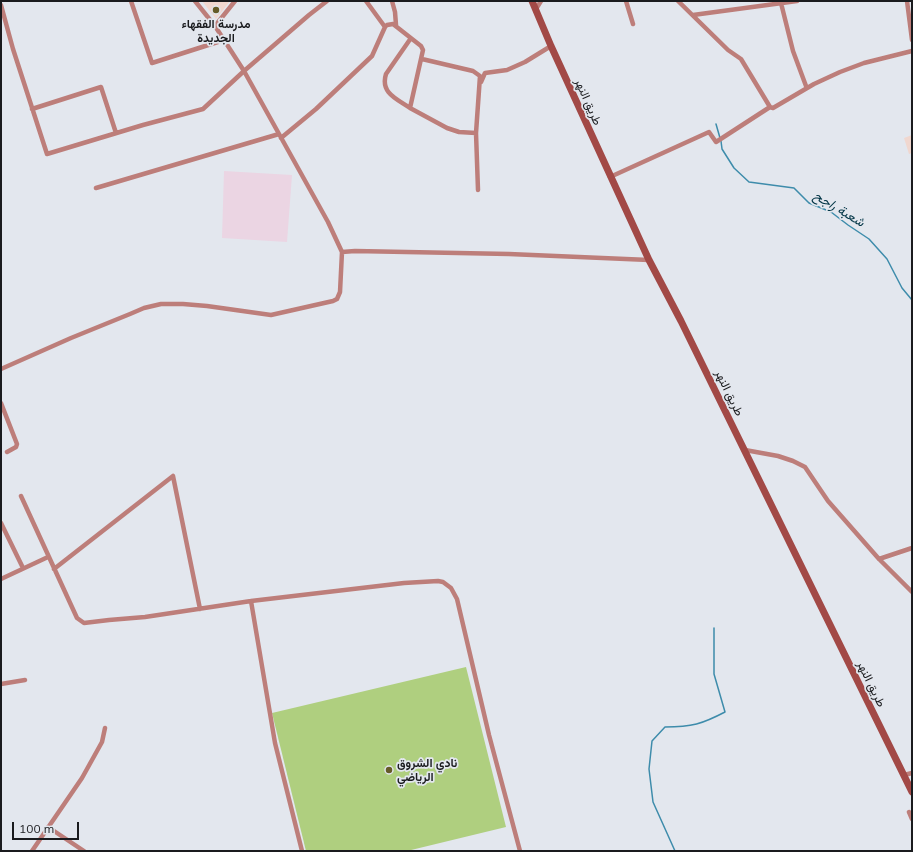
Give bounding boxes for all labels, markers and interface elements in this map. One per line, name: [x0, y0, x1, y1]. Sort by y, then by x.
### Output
marker: مدرسة الفقهاء الجديدة: [211, 5, 221, 15]
place label: مدرسة الفقهاء الجديدة: [182, 17, 250, 45]
street label: طريق النهر: [571, 76, 605, 128]
water label: شعبة راجح: [811, 188, 867, 230]
street label: طريق النهر: [712, 368, 746, 418]
street label: طريق النهر: [854, 659, 888, 709]
place label: نادي الشروق الرياضي: [397, 756, 457, 784]
marker: نادي الشروق الرياضي: [384, 765, 394, 775]
scale bar: [14, 814, 81, 840]
text: 100 m: [19, 821, 54, 836]

